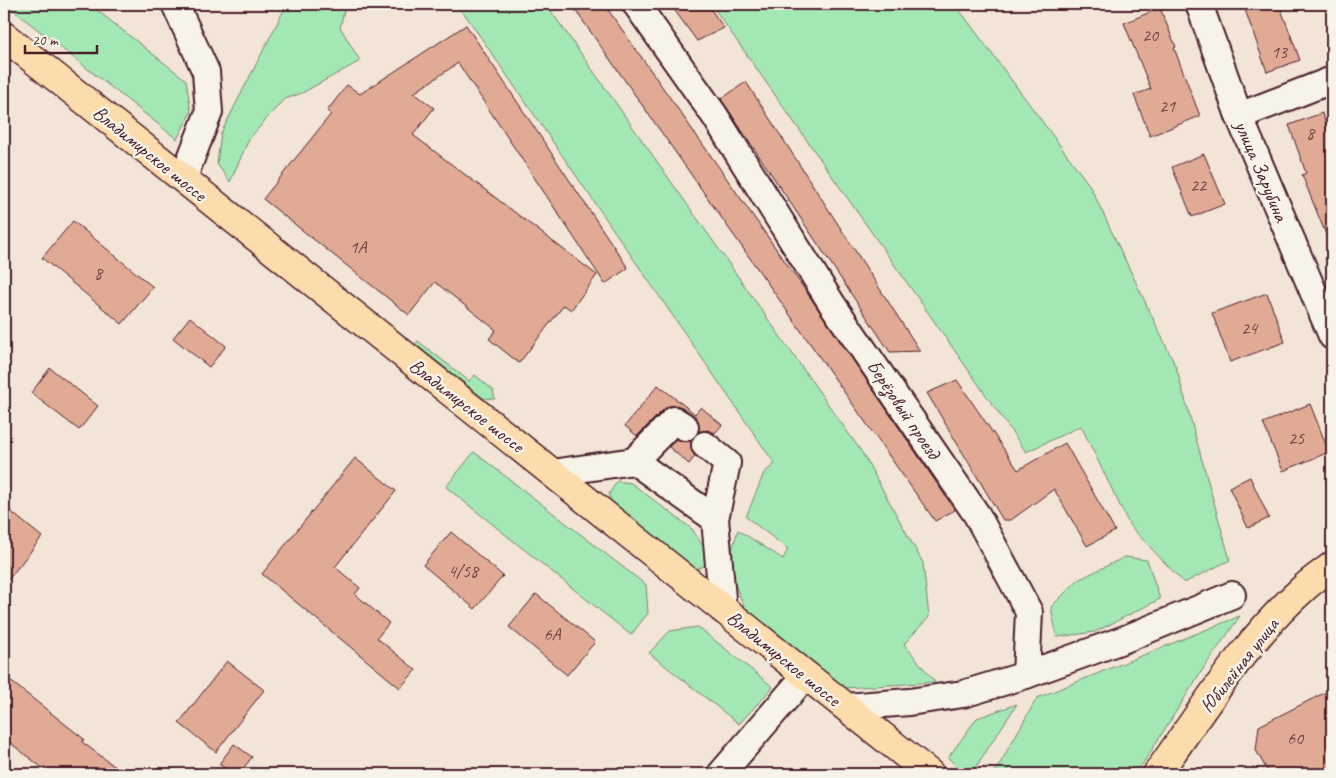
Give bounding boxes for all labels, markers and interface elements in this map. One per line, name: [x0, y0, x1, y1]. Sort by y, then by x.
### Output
scale bar: [25, 22, 98, 54]
house number: 20: [1142, 24, 1160, 46]
text: 20 m: [32, 31, 59, 50]
house number: 13: [1271, 41, 1289, 63]
house number: 21: [1159, 95, 1176, 117]
street label: Владимирское шоссе: [88, 100, 213, 208]
street label: улица Зарубина: [1229, 116, 1294, 227]
house number: 8: [1306, 122, 1316, 144]
house number: 22: [1190, 174, 1208, 196]
house number: 1А: [349, 236, 368, 258]
house number: 8: [94, 262, 104, 284]
house number: 24: [1241, 317, 1259, 339]
street label: Владимирское шоссе: [404, 353, 530, 459]
street label: Берёзовый проезд: [860, 355, 947, 466]
house number: 25: [1288, 427, 1305, 449]
house number: 4/58: [448, 560, 480, 582]
street label: Владимирское шоссе: [722, 605, 847, 713]
street label: Юбилейная улица: [1195, 611, 1285, 718]
house number: 6А: [543, 623, 562, 645]
house number: 60: [1287, 727, 1305, 749]

